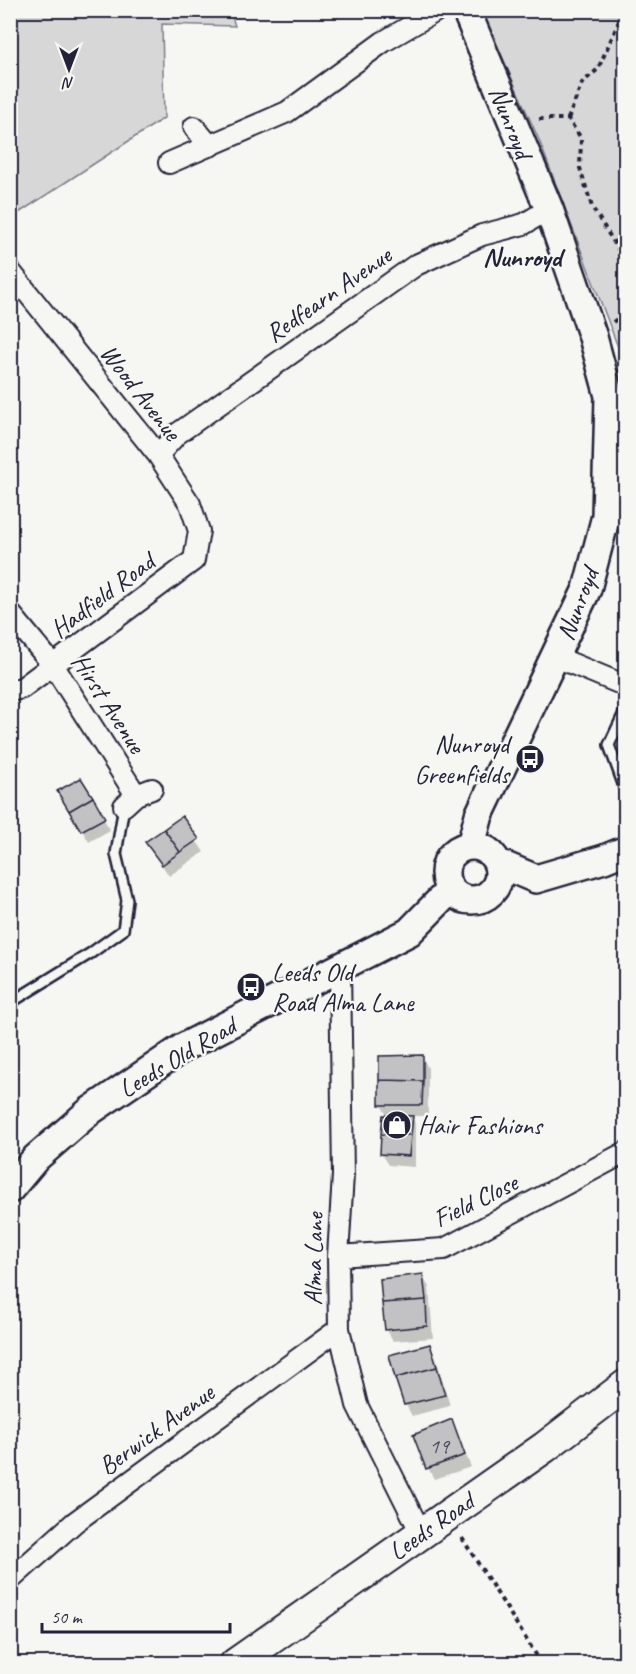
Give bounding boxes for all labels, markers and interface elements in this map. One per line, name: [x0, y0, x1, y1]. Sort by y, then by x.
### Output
north arrow: [39, 39, 99, 99]
text: N: [61, 73, 74, 93]
street label: Nunroyd: [481, 81, 541, 166]
street label: Redfearn Avenue: [259, 238, 399, 350]
district label: Nunroyd: [483, 240, 565, 274]
street label: Wood Avenue: [93, 337, 189, 448]
street label: Hadfield Road: [44, 543, 164, 645]
street label: Nunroyd: [549, 560, 608, 645]
street label: Hirst Avenue: [64, 647, 154, 761]
place label: Nunroyd Greenfields: [415, 728, 513, 791]
bus stop icon: Nunroyd Greenfields: [514, 743, 546, 775]
place label: Leeds Old Road Alma Lane: [272, 956, 415, 1019]
bus stop icon: Leeds Old Road Alma Lane: [235, 971, 267, 1003]
street label: Leeds Old Road: [113, 1008, 245, 1105]
shop icon: Hair Fashions: [381, 1109, 413, 1141]
place label: Hair Fashions: [418, 1109, 544, 1142]
street label: Field Close: [428, 1165, 525, 1235]
street label: Alma Lane: [296, 1211, 331, 1306]
street label: Berwick Avenue: [92, 1375, 222, 1482]
house number: 19: [429, 1432, 451, 1460]
street label: Leeds Road: [382, 1483, 484, 1568]
scale bar: [42, 1596, 230, 1634]
text: 50 m: [51, 1606, 84, 1628]

